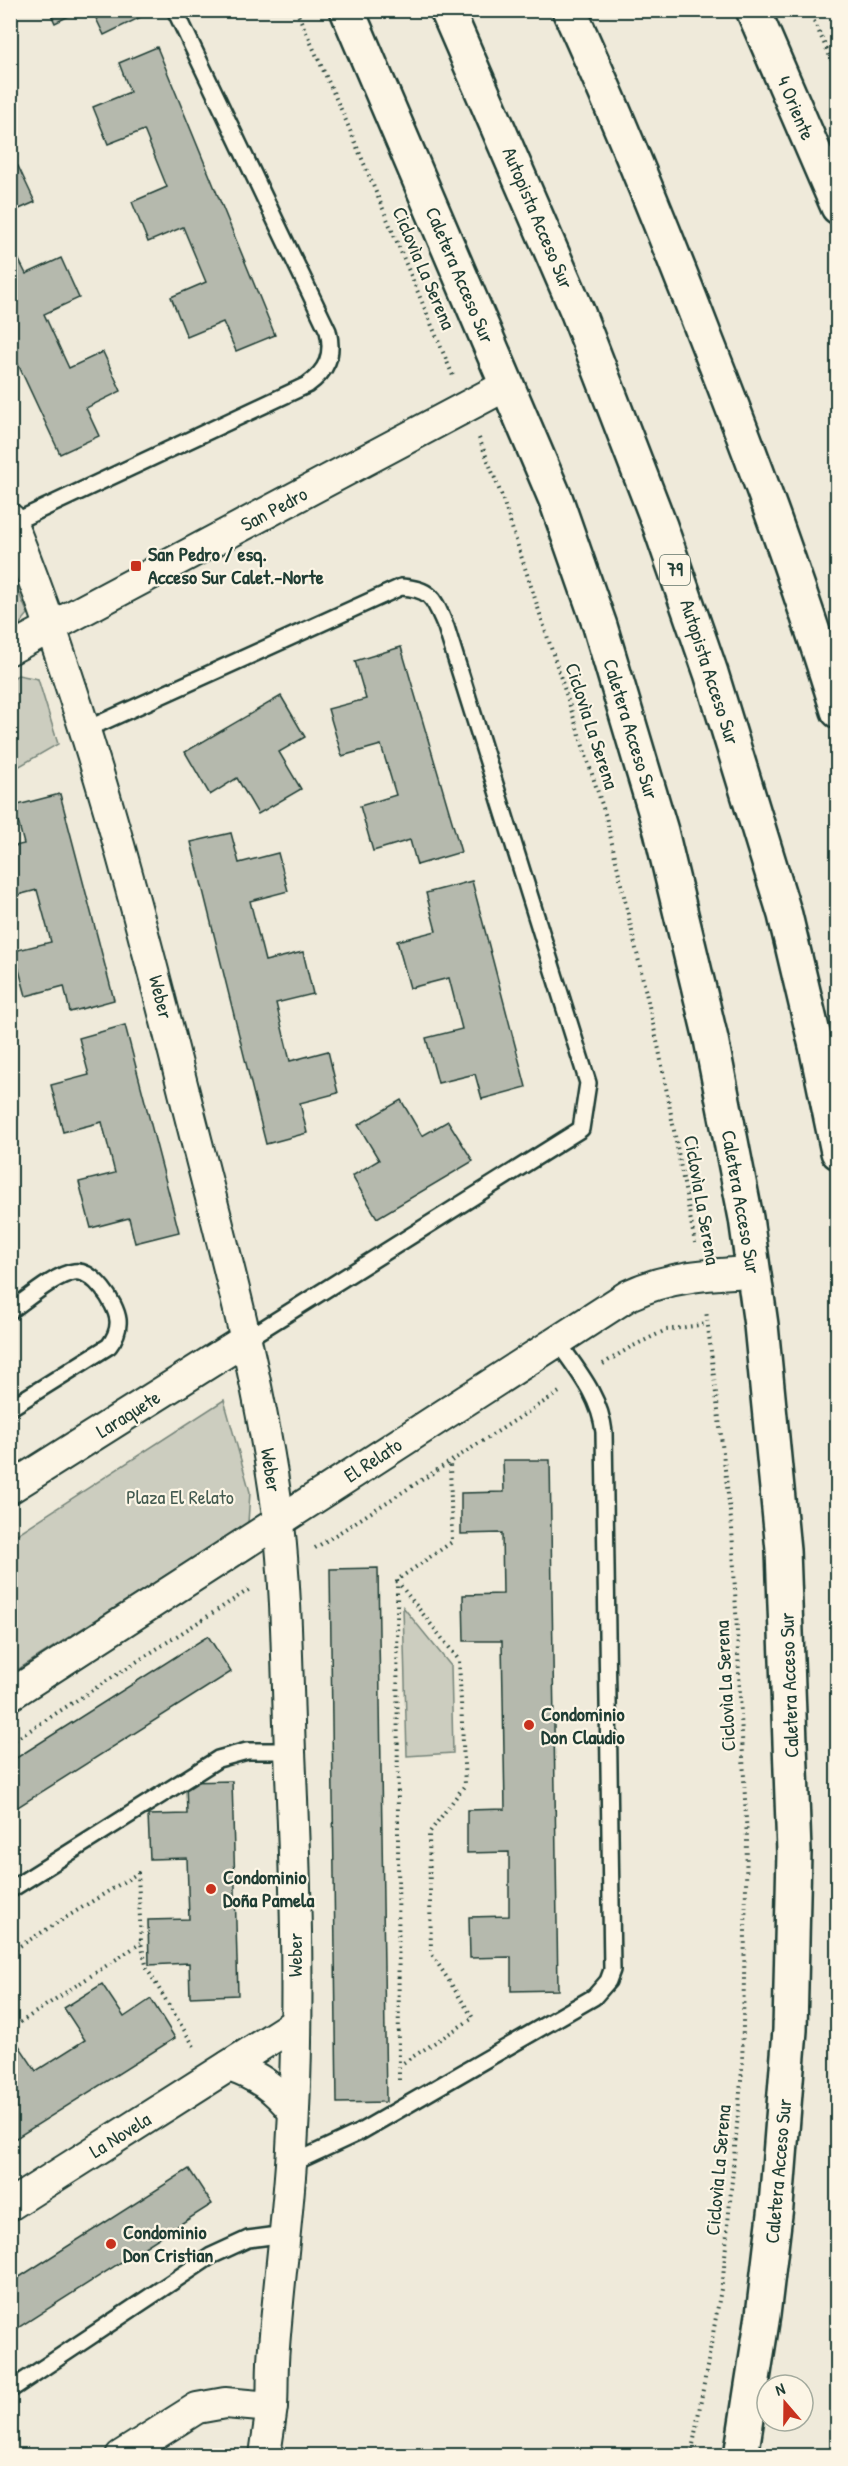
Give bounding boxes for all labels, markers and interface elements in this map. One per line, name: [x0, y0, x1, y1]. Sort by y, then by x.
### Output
street label: 4 Oriente: [771, 72, 822, 144]
street label: Autopista Acceso Sur: [496, 143, 581, 293]
street label: Ciclovìa La Serena: [386, 202, 463, 334]
street label: Caletera Acceso Sur: [420, 203, 501, 347]
street label: San Pedro: [236, 480, 312, 537]
place label: San Pedro / esq. Acceso Sur Calet.-Norte: [148, 540, 324, 590]
road number: 79: [660, 555, 690, 585]
marker: San Pedro / esq. Acceso Sur Calet.-Norte: [129, 559, 143, 573]
street label: Autopista Acceso Sur: [674, 596, 747, 748]
street label: Caletera Acceso Sur: [597, 655, 666, 803]
street label: Ciclovìa La Serena: [559, 659, 626, 792]
street label: Weber: [143, 972, 180, 1022]
street label: Caletera Acceso Sur: [716, 1128, 767, 1276]
street label: Ciclovìa La Serena: [678, 1133, 727, 1267]
street label: Laraquete: [91, 1383, 165, 1444]
street label: El Relato: [339, 1431, 407, 1488]
street label: Weber: [255, 1446, 288, 1494]
park label: Plaza El Relato: [126, 1483, 234, 1510]
street label: Caletera Acceso Sur: [772, 1612, 805, 1758]
street label: Ciclovìa La Serena: [708, 1620, 741, 1752]
place label: Condominio Don Claudio: [541, 1700, 625, 1750]
marker: Condominio Don Claudio: [522, 1718, 536, 1732]
place label: Condominio Doña Pamela: [223, 1863, 314, 1913]
marker: Condominio Doña Pamela: [204, 1882, 218, 1896]
street label: Weber: [281, 1933, 308, 1977]
street label: Caletera Acceso Sur: [758, 2097, 797, 2245]
street label: Ciclovìa La Serena: [698, 2103, 737, 2236]
street label: La Novela: [84, 2105, 156, 2164]
place label: Condominio Don Cristian: [123, 2218, 213, 2268]
marker: Condominio Don Cristian: [104, 2237, 118, 2251]
north arrow: [755, 2373, 815, 2433]
text: N: [772, 2377, 788, 2401]

